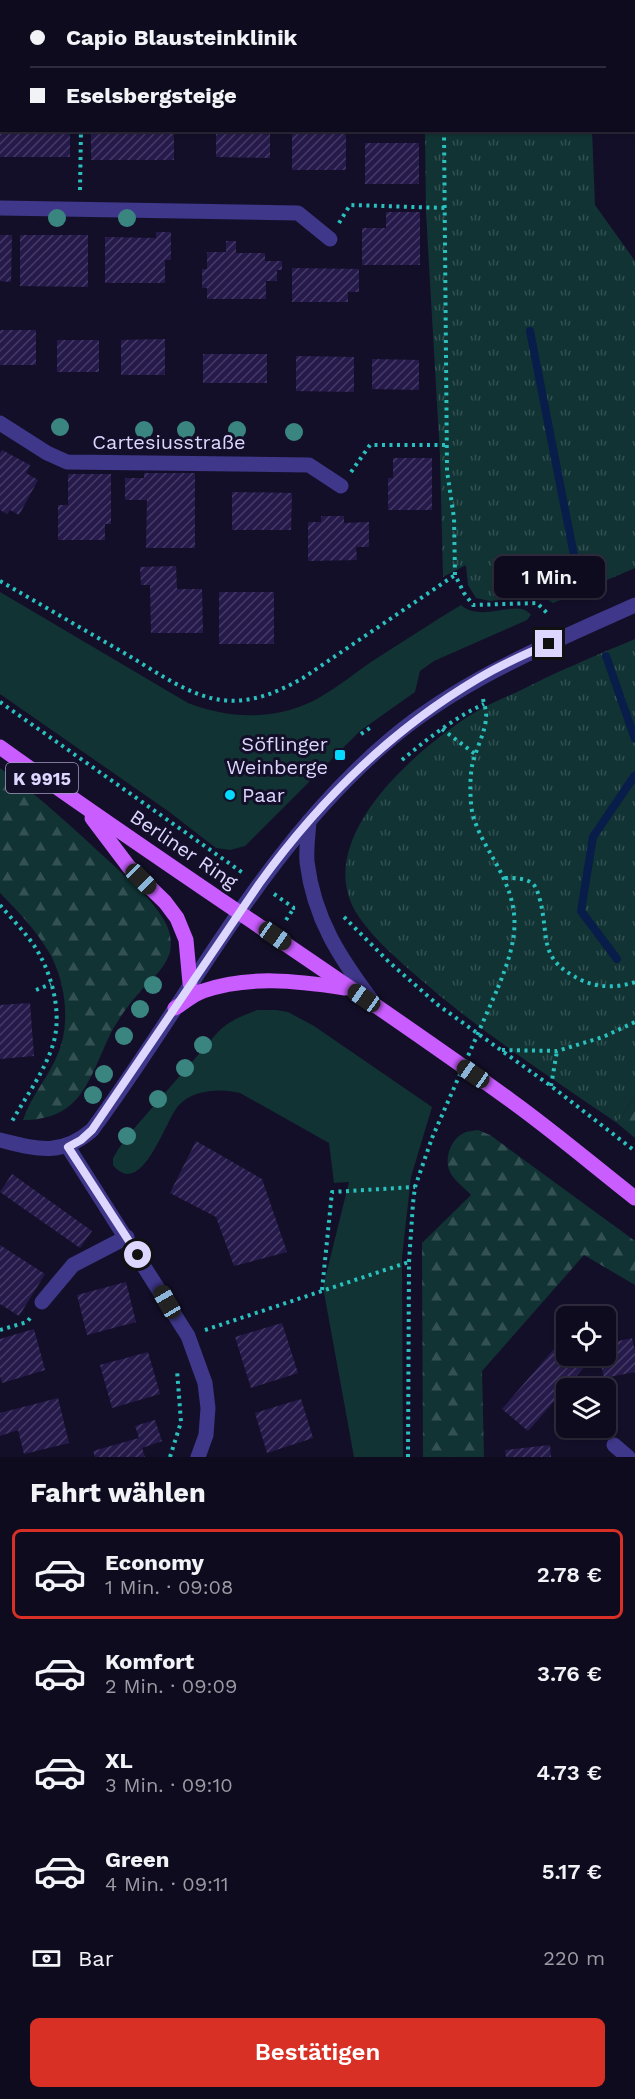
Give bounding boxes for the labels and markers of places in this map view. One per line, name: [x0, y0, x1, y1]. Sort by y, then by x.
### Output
place label: Söflinger Weinberge: [226, 732, 328, 779]
marker: Söflinger Weinberge: [333, 748, 347, 762]
place label: Paar: [242, 783, 285, 807]
marker: Paar: [223, 788, 237, 802]

